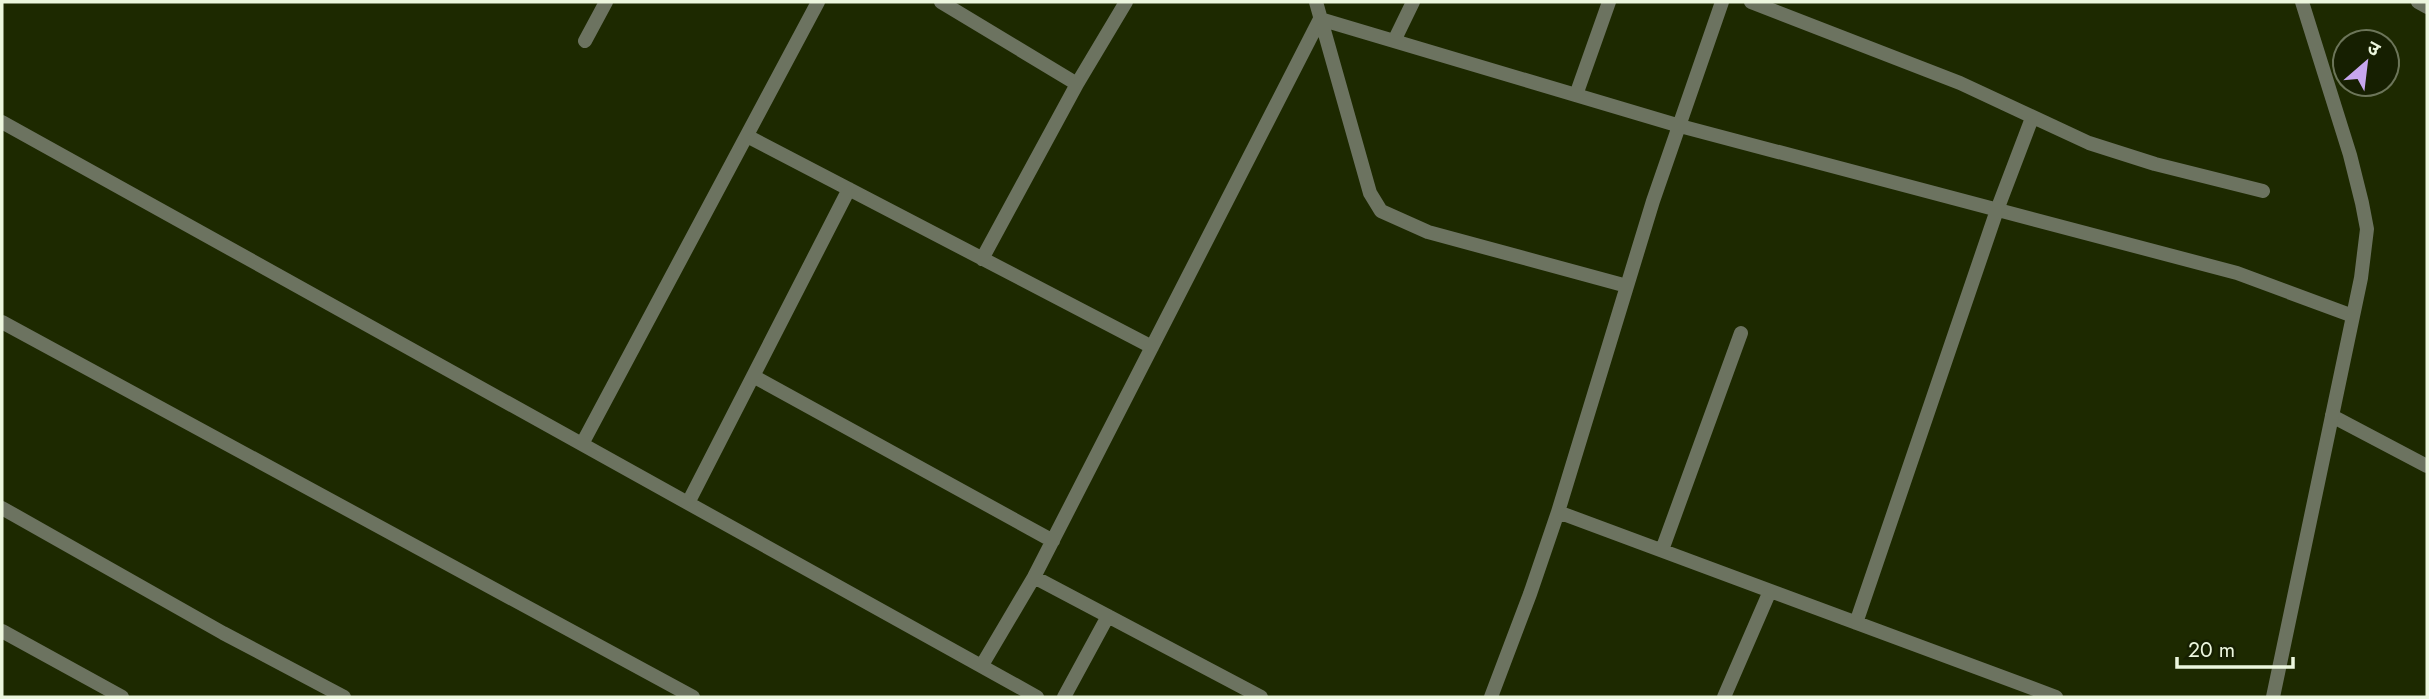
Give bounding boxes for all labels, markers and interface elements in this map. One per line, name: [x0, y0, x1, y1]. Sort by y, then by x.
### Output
north arrow: [2331, 28, 2401, 98]
text: उ: [2362, 34, 2386, 63]
scale bar: [2177, 626, 2292, 670]
text: 20 m: [2188, 635, 2235, 665]

